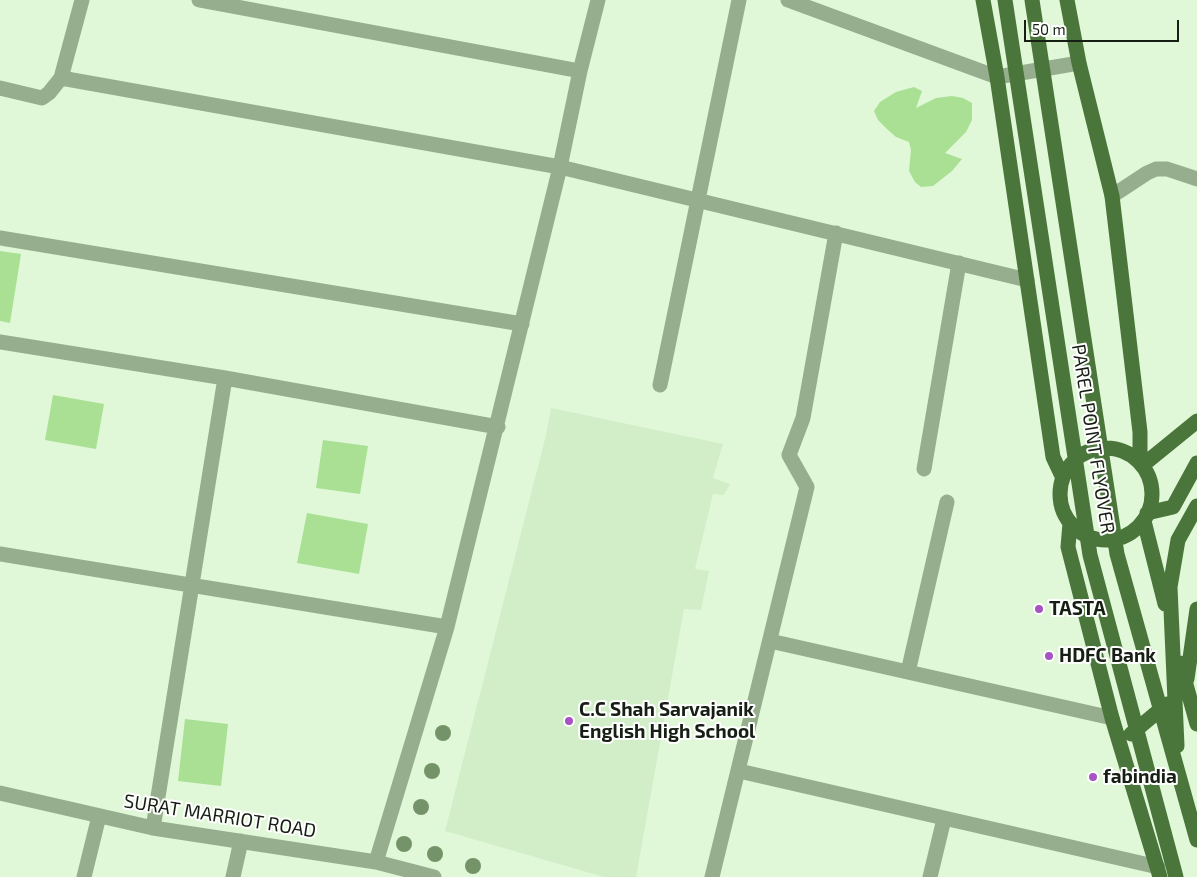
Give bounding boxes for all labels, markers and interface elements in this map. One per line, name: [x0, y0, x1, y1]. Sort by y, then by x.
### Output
scale bar: [1027, 10, 1182, 42]
text: 50 m: [1032, 20, 1066, 38]
street label: PAREL POINT FLYOVER: [1067, 343, 1119, 535]
place label: TASTA: [1049, 598, 1106, 620]
marker: TASTA: [1033, 603, 1045, 615]
place label: HDFC Bank: [1059, 645, 1156, 667]
marker: HDFC Bank: [1043, 650, 1055, 662]
place label: C.C Shah Sarvajanik English High School: [579, 699, 755, 743]
marker: C.C Shah Sarvajanik English High School: [563, 715, 575, 727]
place label: fabindia: [1103, 766, 1177, 788]
marker: fabindia: [1087, 771, 1099, 783]
street label: SURAT MARRIOT ROAD: [122, 790, 318, 842]

